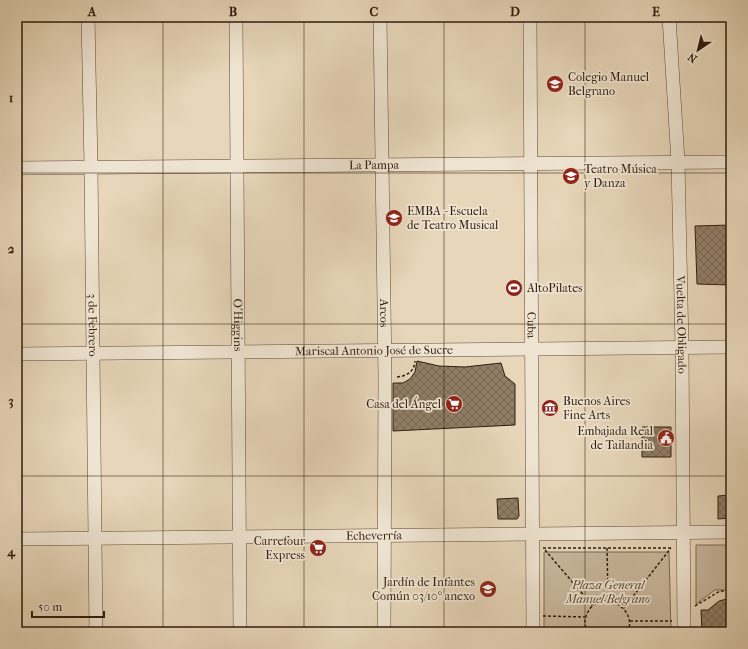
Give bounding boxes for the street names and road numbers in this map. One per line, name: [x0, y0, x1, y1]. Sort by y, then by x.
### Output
street label: La Pampa: [349, 158, 400, 172]
street label: Vuelta de Obligado: [673, 274, 689, 374]
street label: 3 de Febrero: [85, 293, 100, 357]
street label: O'Higgins: [231, 298, 245, 352]
street label: Arcos: [377, 298, 391, 328]
street label: Cuba: [524, 312, 539, 339]
street label: Mariscal Antonio José de Sucre: [295, 343, 453, 358]
street label: Echeverría: [346, 528, 403, 543]

